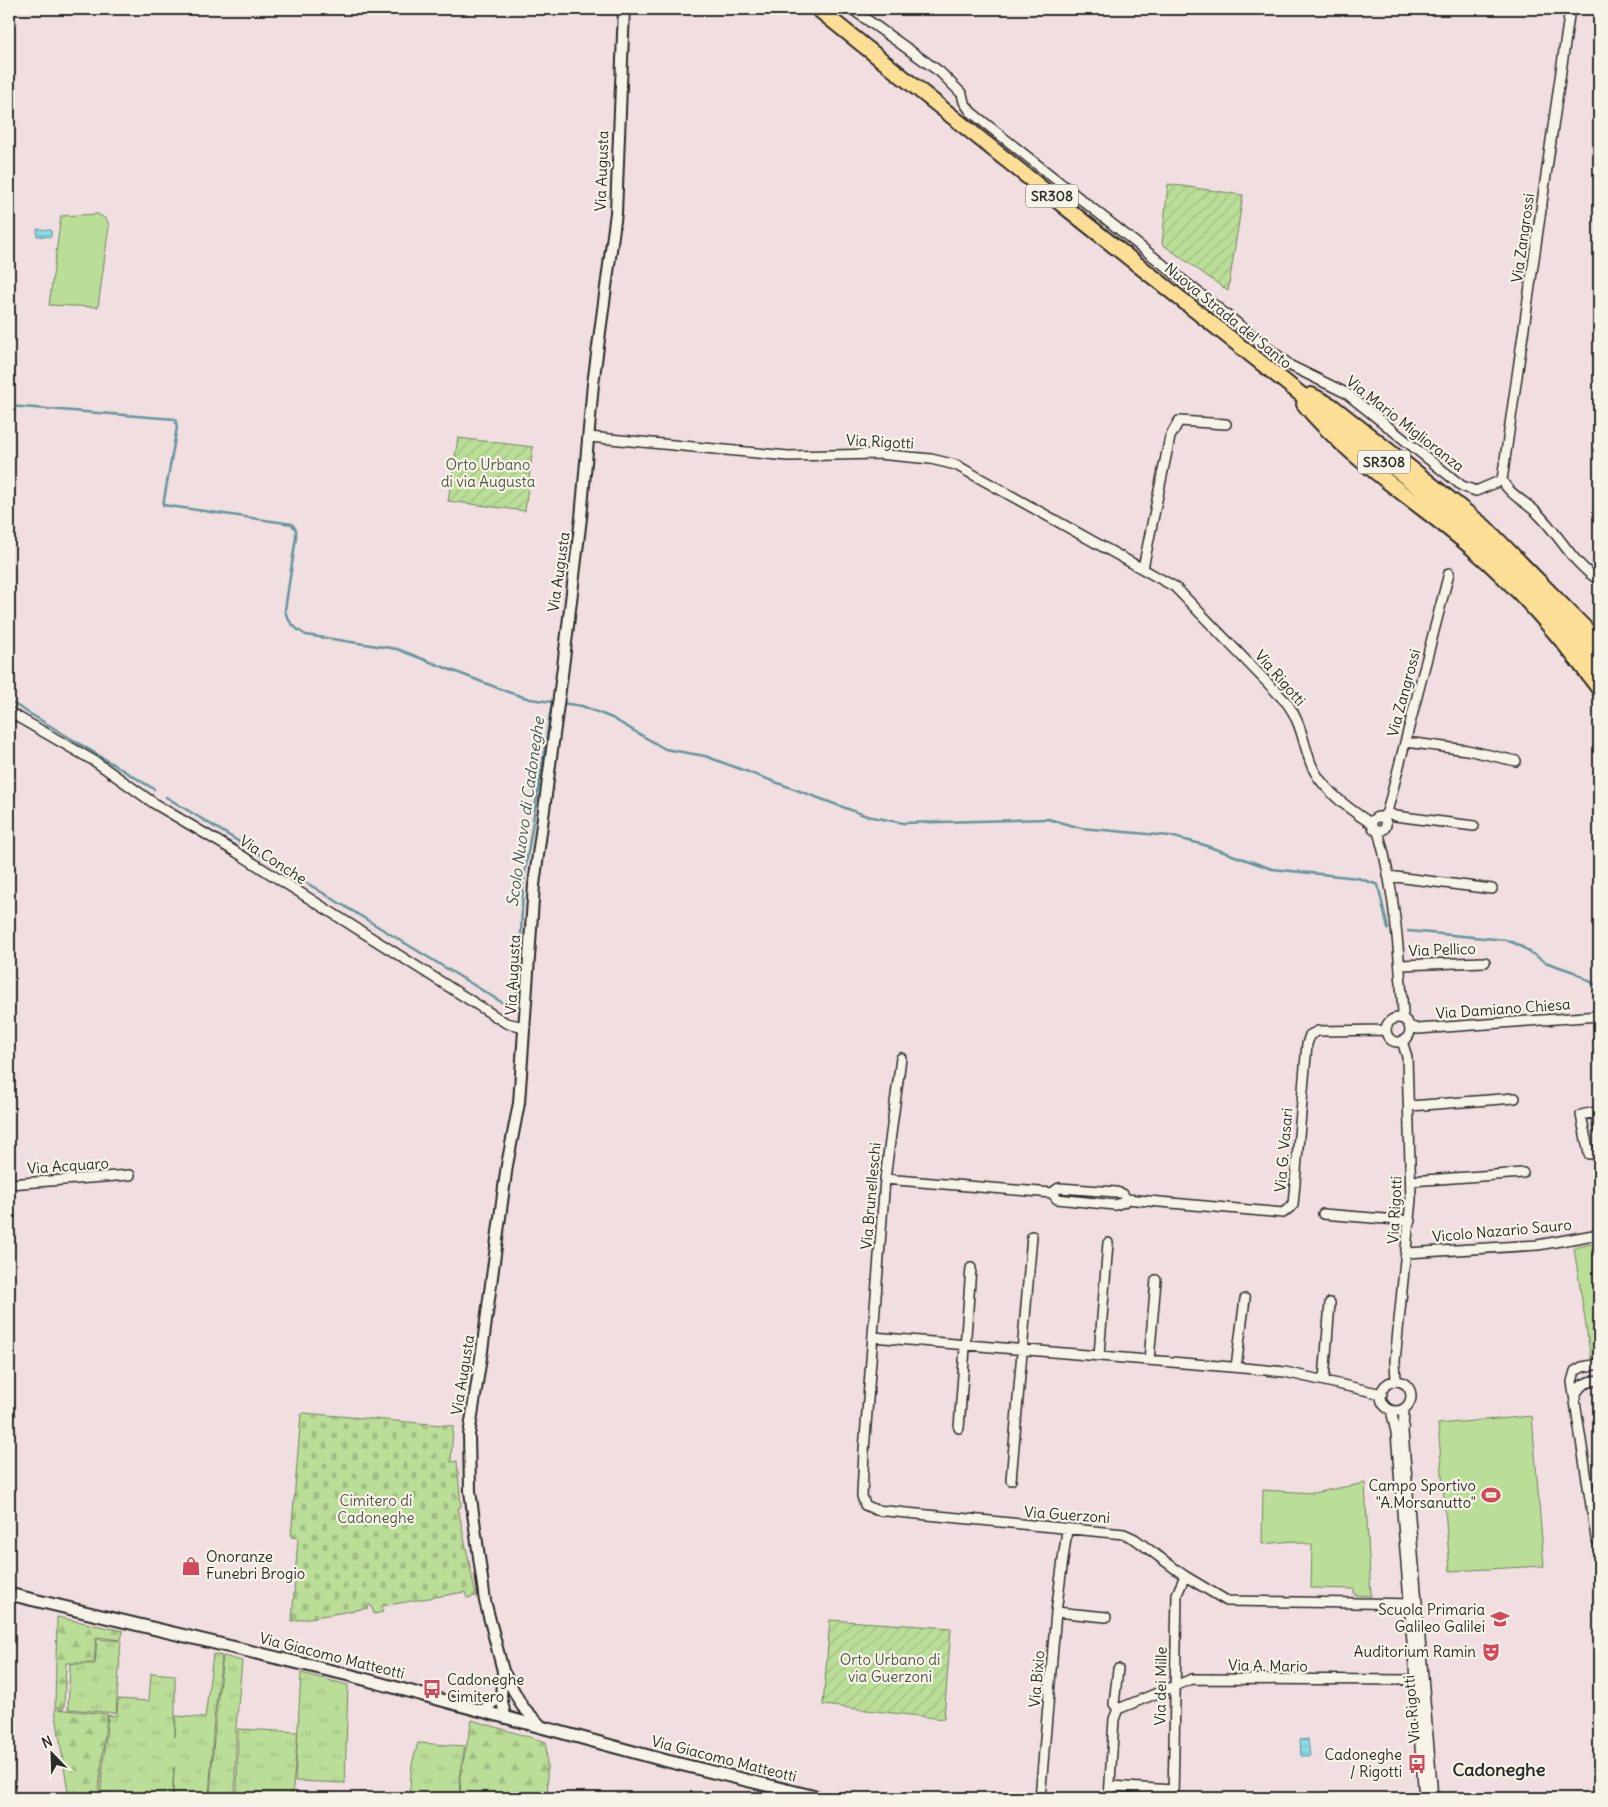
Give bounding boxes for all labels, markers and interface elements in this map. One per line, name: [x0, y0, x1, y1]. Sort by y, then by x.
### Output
street label: Via Augusta: [591, 130, 612, 212]
road number: SR308: [1026, 185, 1078, 208]
street label: Via Zangrossi: [1507, 192, 1538, 284]
street label: Nuova Strada del Santo: [1161, 259, 1296, 373]
street label: Via Mario Miglioranza: [1342, 372, 1469, 476]
street label: Via Rigotti: [846, 430, 914, 453]
road number: SR308: [1358, 451, 1410, 474]
park label: Orto Urbano di via Augusta: [441, 455, 536, 491]
street label: Via Augusta: [543, 530, 574, 613]
street label: Via Rigotti: [1251, 646, 1310, 710]
street label: Via Zangrossi: [1383, 647, 1424, 739]
water label: Scolo Nuovo di Cadoneghe: [502, 714, 548, 908]
street label: Via Conche: [236, 831, 310, 888]
street label: Via Augusta: [501, 934, 524, 1016]
street label: Via Pellico: [1408, 939, 1476, 960]
street label: Via Damiano Chiesa: [1435, 994, 1571, 1023]
street label: Via G. Vasari: [1270, 1107, 1297, 1193]
street label: Via Brunelleschi: [856, 1142, 885, 1250]
street label: Via Acquaro: [26, 1153, 110, 1178]
street label: Via Rigotti: [1383, 1176, 1406, 1244]
street label: Vicolo Nazario Sauro: [1431, 1215, 1572, 1246]
street label: Via Augusta: [447, 1333, 478, 1416]
place label: Campo Sportivo "A.Morsanutto": [1368, 1476, 1476, 1512]
sports icon: Campo Sportivo "A.Morsanutto": [1480, 1484, 1502, 1506]
park label: Cimitero di Cadoneghe: [337, 1491, 415, 1527]
street label: Via Guerzoni: [1023, 1502, 1111, 1527]
place label: Onoranze Funebri Brogio: [206, 1547, 305, 1583]
shop icon: Onoranze Funebri Brogio: [180, 1555, 202, 1577]
place label: Scuola Primaria Galileo Galilei: [1378, 1600, 1485, 1636]
school or university icon: Scuola Primaria Galileo Galilei: [1489, 1608, 1511, 1630]
street label: Via Giacomo Matteotti: [257, 1628, 407, 1683]
theatre icon: Auditorium Ramin: [1480, 1641, 1502, 1663]
place label: Auditorium Ramin: [1354, 1642, 1476, 1661]
street label: Via dei Mille: [1150, 1646, 1171, 1726]
park label: Orto Urbano di via Guerzoni: [840, 1650, 940, 1686]
street label: Via Bixio: [1025, 1650, 1048, 1708]
street label: Via A. Mario: [1228, 1655, 1308, 1676]
place label: Cadoneghe Cimitero: [447, 1670, 524, 1706]
street label: Via Rigotti: [1399, 1674, 1424, 1744]
bus stop icon: Cadoneghe Cimitero: [421, 1678, 443, 1700]
north arrow: [28, 1730, 78, 1780]
street label: Via Giacomo Matteotti: [649, 1731, 799, 1786]
text: N: [39, 1732, 55, 1752]
place label: Cadoneghe / Rigotti: [1325, 1745, 1402, 1781]
bus stop icon: Cadoneghe / Rigotti: [1406, 1753, 1428, 1775]
district label: Cadoneghe: [1453, 1758, 1546, 1781]

